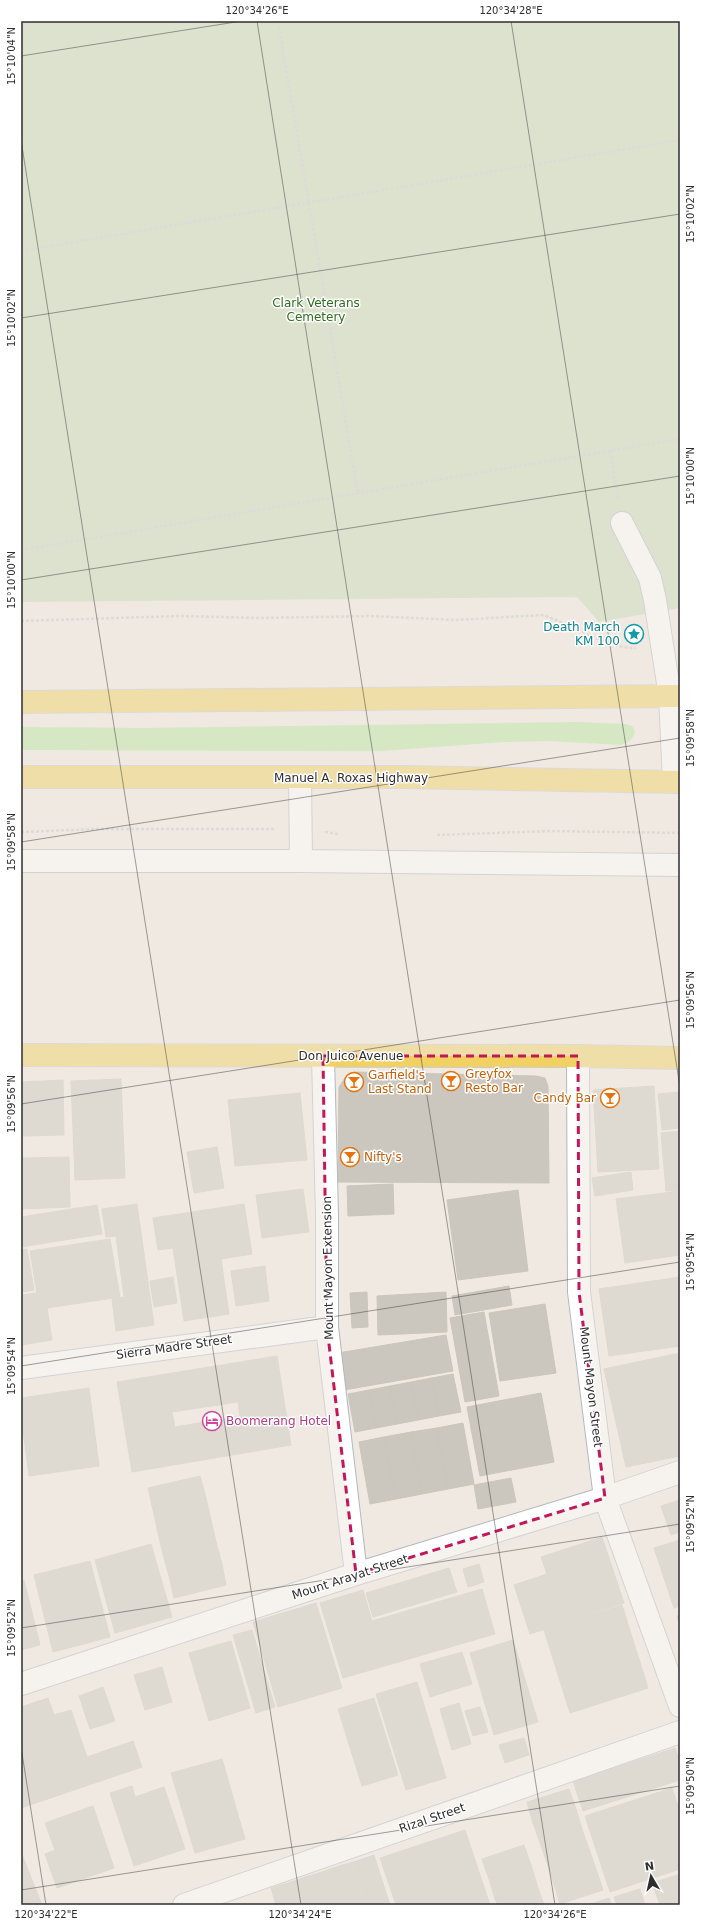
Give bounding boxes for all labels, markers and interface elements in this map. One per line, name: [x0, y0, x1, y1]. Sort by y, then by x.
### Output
text: 120°34'26"E: [225, 5, 289, 16]
text: 120°34'28"E: [479, 5, 543, 16]
text: 15°10'04"N: [6, 27, 17, 85]
text: 15°10'02"N: [685, 185, 696, 243]
text: 15°10'02"N: [6, 289, 17, 347]
park label: Clark Veterans Cemetery: [272, 296, 360, 324]
text: 15°10'00"N: [685, 447, 696, 505]
text: 15°10'00"N: [6, 551, 17, 609]
place label: Death March KM 100: [543, 620, 620, 648]
place icon: Death March KM 100: [623, 623, 645, 645]
text: 15°09'58"N: [685, 709, 696, 767]
street label: Manuel A. Roxas Highway: [274, 771, 428, 785]
text: 15°09'58"N: [6, 813, 17, 871]
text: 15°09'56"N: [685, 971, 696, 1029]
street label: Don Juico Avenue: [299, 1049, 403, 1063]
place label: Greyfox Resto Bar: [465, 1067, 523, 1095]
place label: Garfield's Last Stand: [368, 1068, 432, 1096]
bar icon: Greyfox Resto Bar: [440, 1070, 462, 1092]
bar icon: Garfield's Last Stand: [343, 1071, 365, 1093]
text: 15°09'56"N: [6, 1075, 17, 1133]
bar icon: Candy Bar: [599, 1087, 621, 1109]
place label: Candy Bar: [534, 1091, 596, 1105]
bar icon: Nifty's: [339, 1146, 361, 1168]
place label: Nifty's: [364, 1150, 402, 1164]
street label: Mount Mayon Extension: [320, 1196, 336, 1340]
text: 15°09'54"N: [685, 1233, 696, 1291]
street label: Mount Mayon Street: [577, 1326, 605, 1448]
street label: Sierra Madre Street: [115, 1332, 233, 1362]
text: 15°09'54"N: [6, 1337, 17, 1395]
hotel icon: Boomerang Hotel: [201, 1410, 223, 1432]
place label: Boomerang Hotel: [226, 1414, 331, 1428]
text: 15°09'52"N: [685, 1495, 696, 1553]
street label: Mount Arayat Street: [290, 1552, 410, 1602]
text: 15°09'52"N: [6, 1599, 17, 1657]
text: 15°09'50"N: [685, 1757, 696, 1815]
street label: Rizal Street: [397, 1800, 467, 1836]
north arrow: [631, 1856, 671, 1896]
text: N: [644, 1859, 655, 1874]
text: 120°34'22"E: [14, 1909, 78, 1920]
text: 120°34'24"E: [268, 1909, 332, 1920]
text: 120°34'26"E: [523, 1909, 587, 1920]

